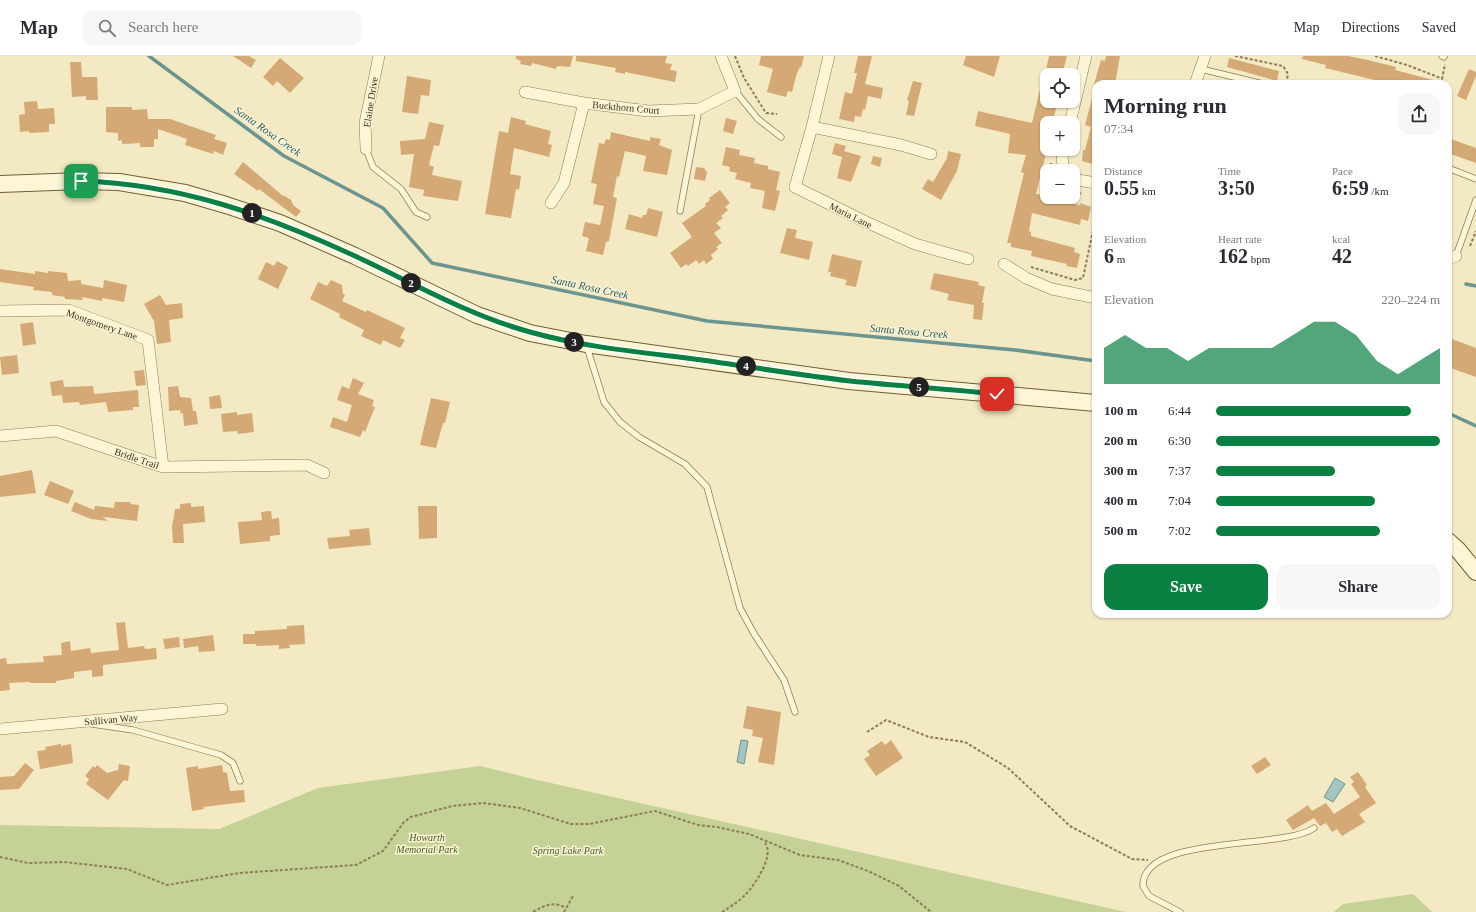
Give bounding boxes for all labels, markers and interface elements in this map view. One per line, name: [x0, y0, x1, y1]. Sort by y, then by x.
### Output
search box: [82, 10, 362, 46]
text: Map: [20, 17, 58, 38]
icon: search: [96, 17, 118, 39]
text: Search here: [128, 19, 198, 35]
text: Map: [1294, 20, 1319, 35]
text: Directions: [1341, 20, 1400, 35]
text: Saved: [1422, 20, 1456, 35]
map controls: [1040, 68, 1080, 204]
button: locate: [1040, 68, 1080, 108]
street label: Elaine Drive: [361, 76, 380, 128]
text: Morning run: [1104, 93, 1227, 118]
button: share: [1398, 93, 1440, 135]
street label: Buckthorn Court: [592, 99, 660, 116]
water label: Santa Rosa Creek: [232, 104, 304, 159]
button: +: [1040, 116, 1080, 156]
text: 07:34: [1104, 121, 1134, 136]
pin: [64, 164, 98, 198]
button: −: [1040, 164, 1080, 204]
text: Distance: [1104, 165, 1142, 177]
text: Time: [1218, 165, 1241, 177]
text: Pace: [1332, 165, 1353, 177]
icon: arrive: [70, 170, 92, 192]
text: 0.55: [1104, 177, 1139, 199]
text: 3:50: [1218, 177, 1255, 199]
text: 6:59: [1332, 177, 1369, 199]
text: km: [1139, 185, 1156, 197]
text: /km: [1369, 185, 1389, 197]
street label: Maria Lane: [828, 200, 875, 231]
pin: 1: [242, 203, 262, 223]
text: 1: [249, 207, 255, 219]
text: Elevation: [1104, 233, 1146, 245]
text: Heart rate: [1218, 233, 1262, 245]
text: kcal: [1332, 233, 1350, 245]
text: 6: [1104, 245, 1114, 267]
text: 162: [1218, 245, 1248, 267]
text: 42: [1332, 245, 1352, 267]
text: m: [1114, 253, 1125, 265]
text: bpm: [1248, 253, 1270, 265]
pin: 2: [401, 273, 421, 293]
water label: Santa Rosa Creek: [550, 273, 631, 301]
text: 2: [408, 277, 414, 289]
text: Elevation: [1104, 292, 1154, 307]
text: 220–224 m: [1381, 292, 1440, 307]
street label: Montgomery Lane: [65, 307, 139, 342]
water label: Santa Rosa Creek: [869, 322, 950, 340]
pin: 3: [564, 332, 584, 352]
text: 3: [571, 336, 577, 348]
pin: 4: [736, 356, 756, 376]
text: 4: [743, 360, 749, 372]
pin: 5: [909, 377, 929, 397]
pin: [980, 377, 1014, 411]
text: 5: [916, 381, 922, 393]
icon: check: [986, 383, 1008, 405]
text: 100 m: [1104, 403, 1138, 418]
text: 6:44: [1168, 403, 1191, 418]
text: 200 m: [1104, 433, 1138, 448]
text: 6:30: [1168, 433, 1191, 448]
street label: Bridle Trail: [113, 446, 161, 471]
text: 300 m: [1104, 463, 1138, 478]
text: 7:37: [1168, 463, 1191, 478]
text: 400 m: [1104, 493, 1138, 508]
text: 7:04: [1168, 493, 1191, 508]
text: 500 m: [1104, 523, 1138, 538]
text: 7:02: [1168, 523, 1191, 538]
button: Save: [1104, 564, 1268, 610]
button: Share: [1276, 564, 1440, 610]
street label: Sullivan Way: [84, 712, 138, 727]
park label: Howarth Memorial Park: [395, 832, 458, 855]
park label: Spring Lake Park: [533, 845, 604, 856]

